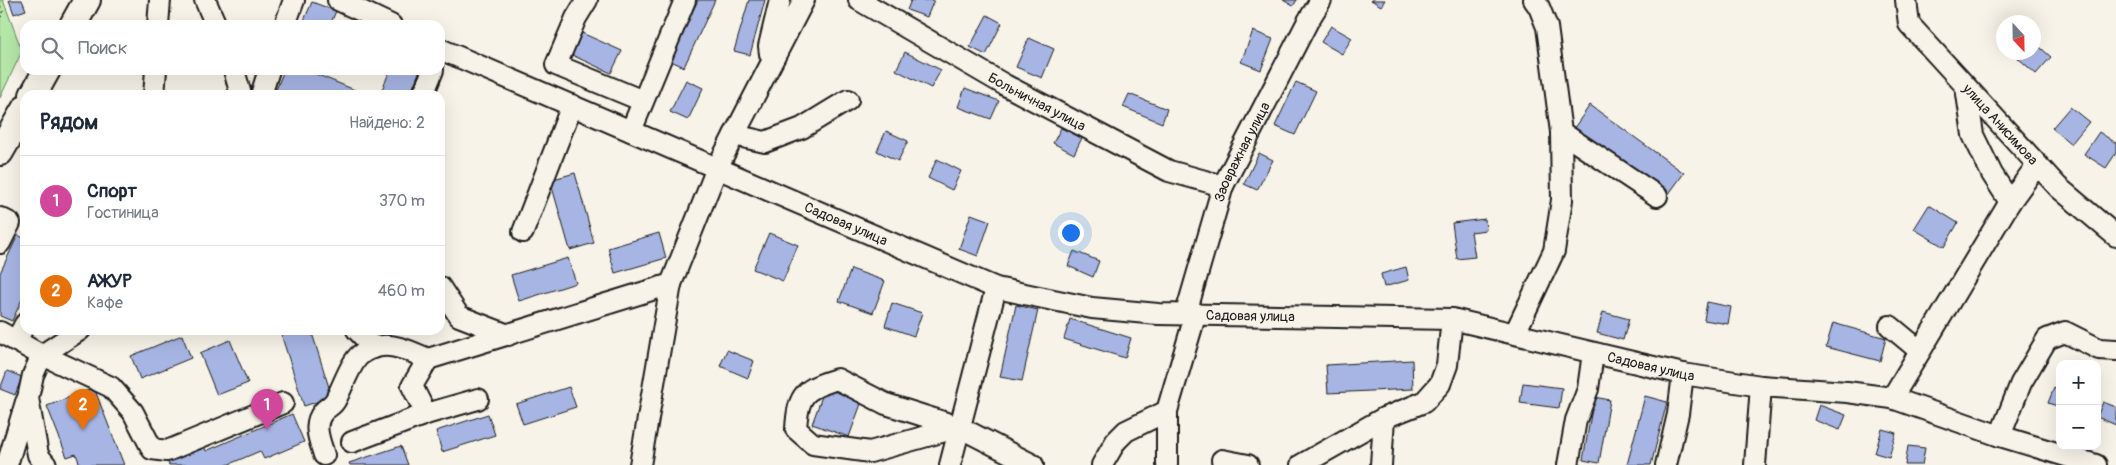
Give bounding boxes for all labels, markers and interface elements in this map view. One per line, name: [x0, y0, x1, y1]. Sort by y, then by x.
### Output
north arrow: [1996, 15, 2041, 60]
search box: [20, 20, 445, 75]
icon: search: [38, 34, 66, 62]
text: Поиск: [78, 36, 128, 60]
street label: Больничная улица: [985, 69, 1089, 135]
street label: улица Анисимова: [1958, 80, 2042, 169]
street label: Заовражная улица: [1211, 99, 1274, 204]
text: Рядом: [40, 109, 98, 136]
text: Найдено: 2: [349, 113, 425, 133]
text: Спорт: [87, 179, 137, 203]
text: 1: [53, 191, 59, 211]
text: 370 m: [379, 191, 425, 211]
street label: Садовая улица: [802, 199, 890, 249]
text: Гостиница: [87, 203, 159, 223]
your location: [1058, 220, 1084, 246]
text: АЖУР: [87, 269, 132, 293]
text: 2: [52, 281, 60, 301]
text: 460 m: [378, 281, 425, 301]
text: Кафе: [87, 293, 123, 313]
street label: Садовая улица: [1206, 307, 1295, 325]
street label: Садовая улица: [1605, 348, 1696, 385]
map controls: [2056, 360, 2101, 450]
button: +: [2056, 360, 2101, 405]
pin: 2: [67, 389, 99, 430]
pin: 1: [251, 389, 283, 430]
button: −: [2056, 405, 2101, 450]

